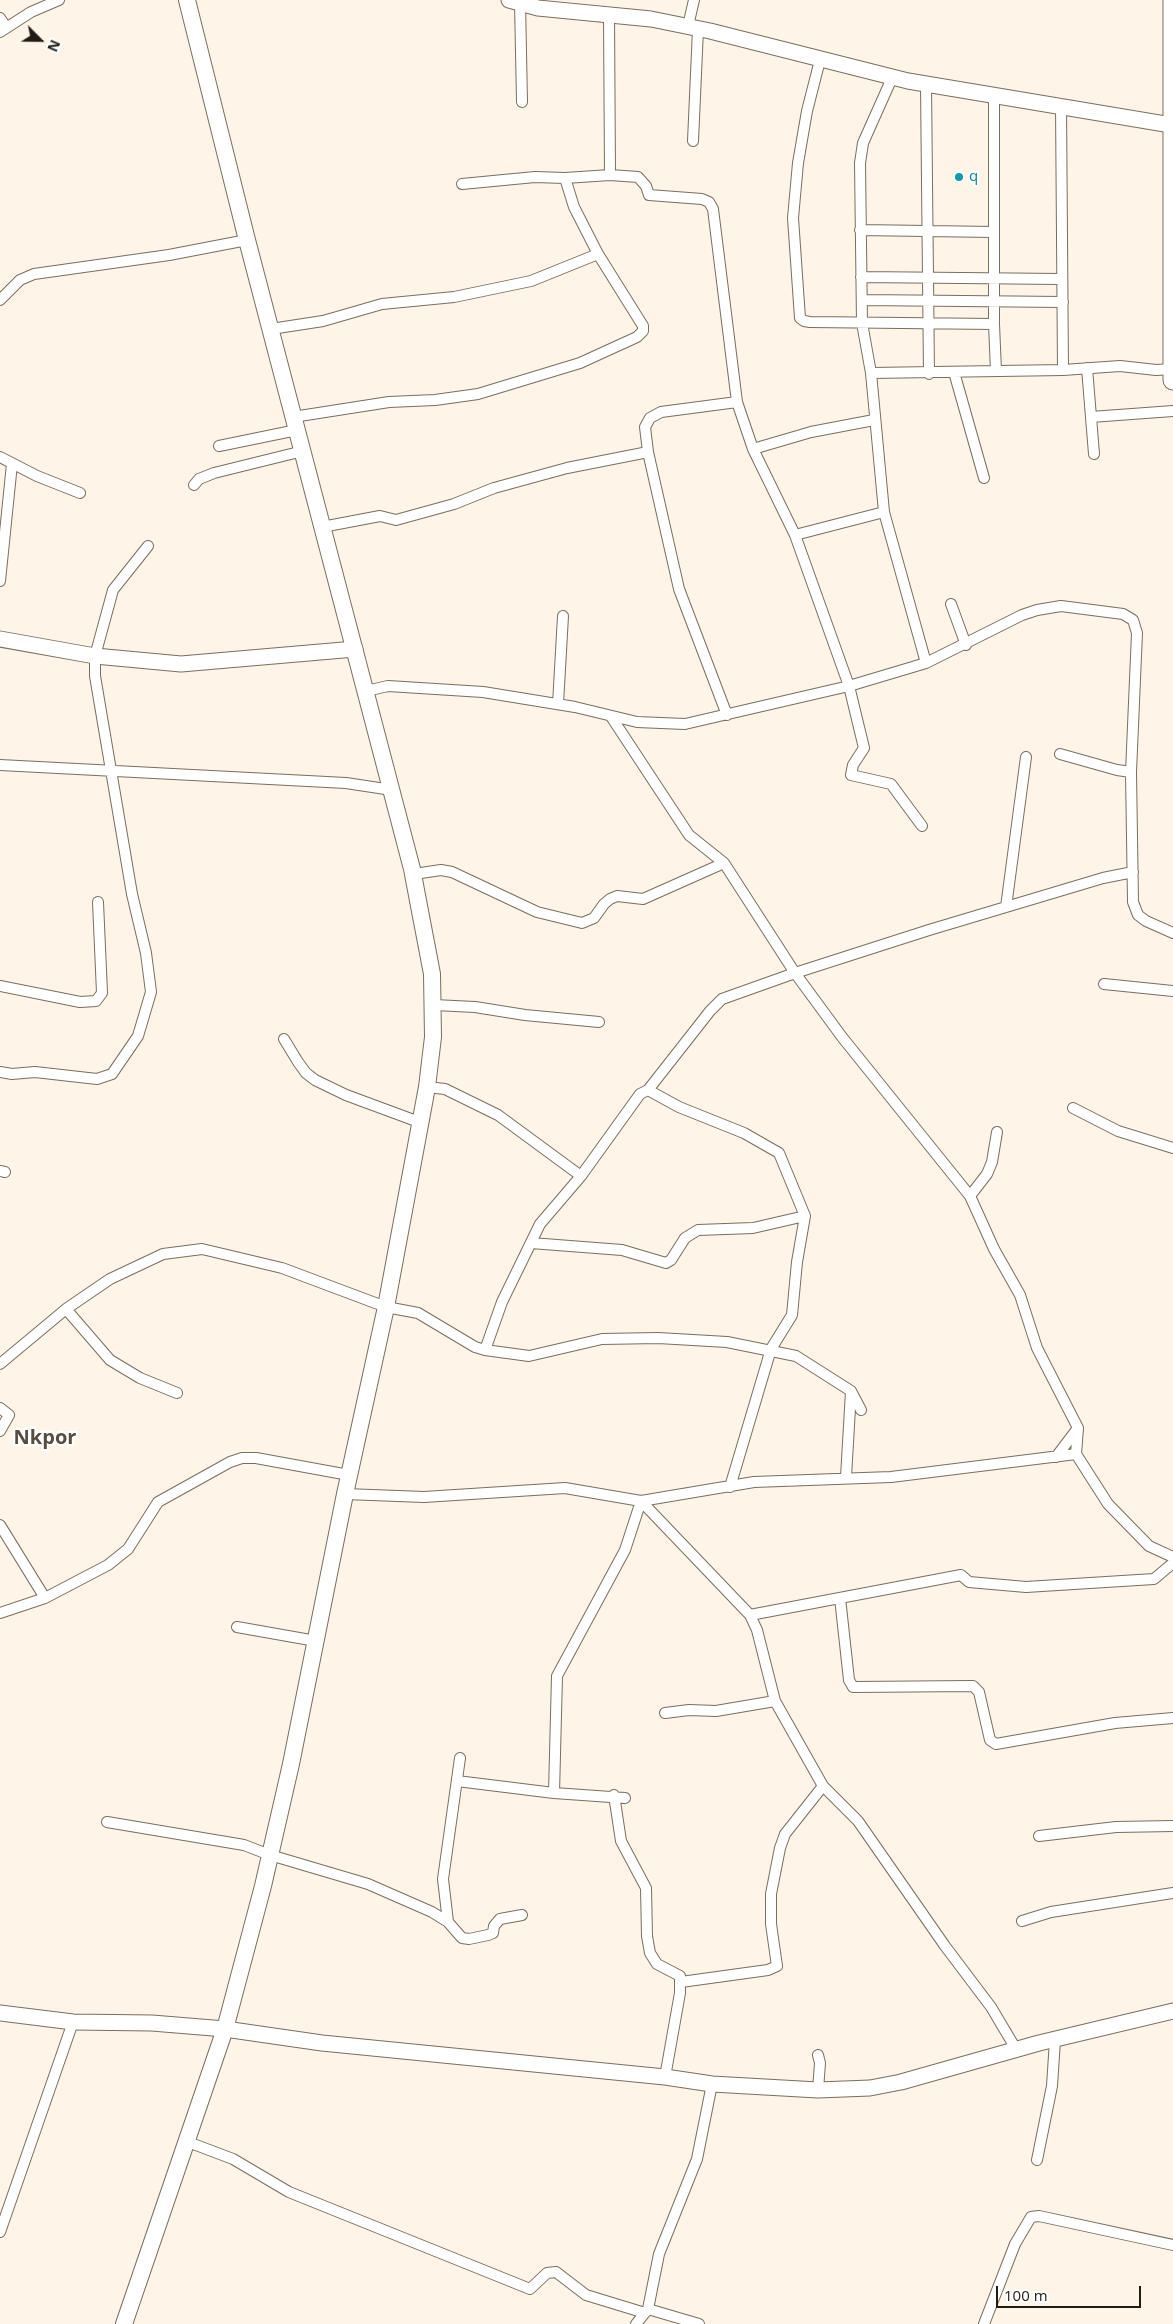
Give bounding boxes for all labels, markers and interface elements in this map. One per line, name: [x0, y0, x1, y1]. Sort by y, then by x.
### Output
north arrow: [15, 15, 65, 65]
text: N: [43, 37, 65, 55]
place label: q: [969, 168, 978, 186]
marker: q: [953, 171, 965, 183]
district label: Nkpor: [14, 1426, 76, 1450]
scale bar: [998, 2276, 1143, 2308]
text: 100 m: [1004, 2285, 1048, 2305]

